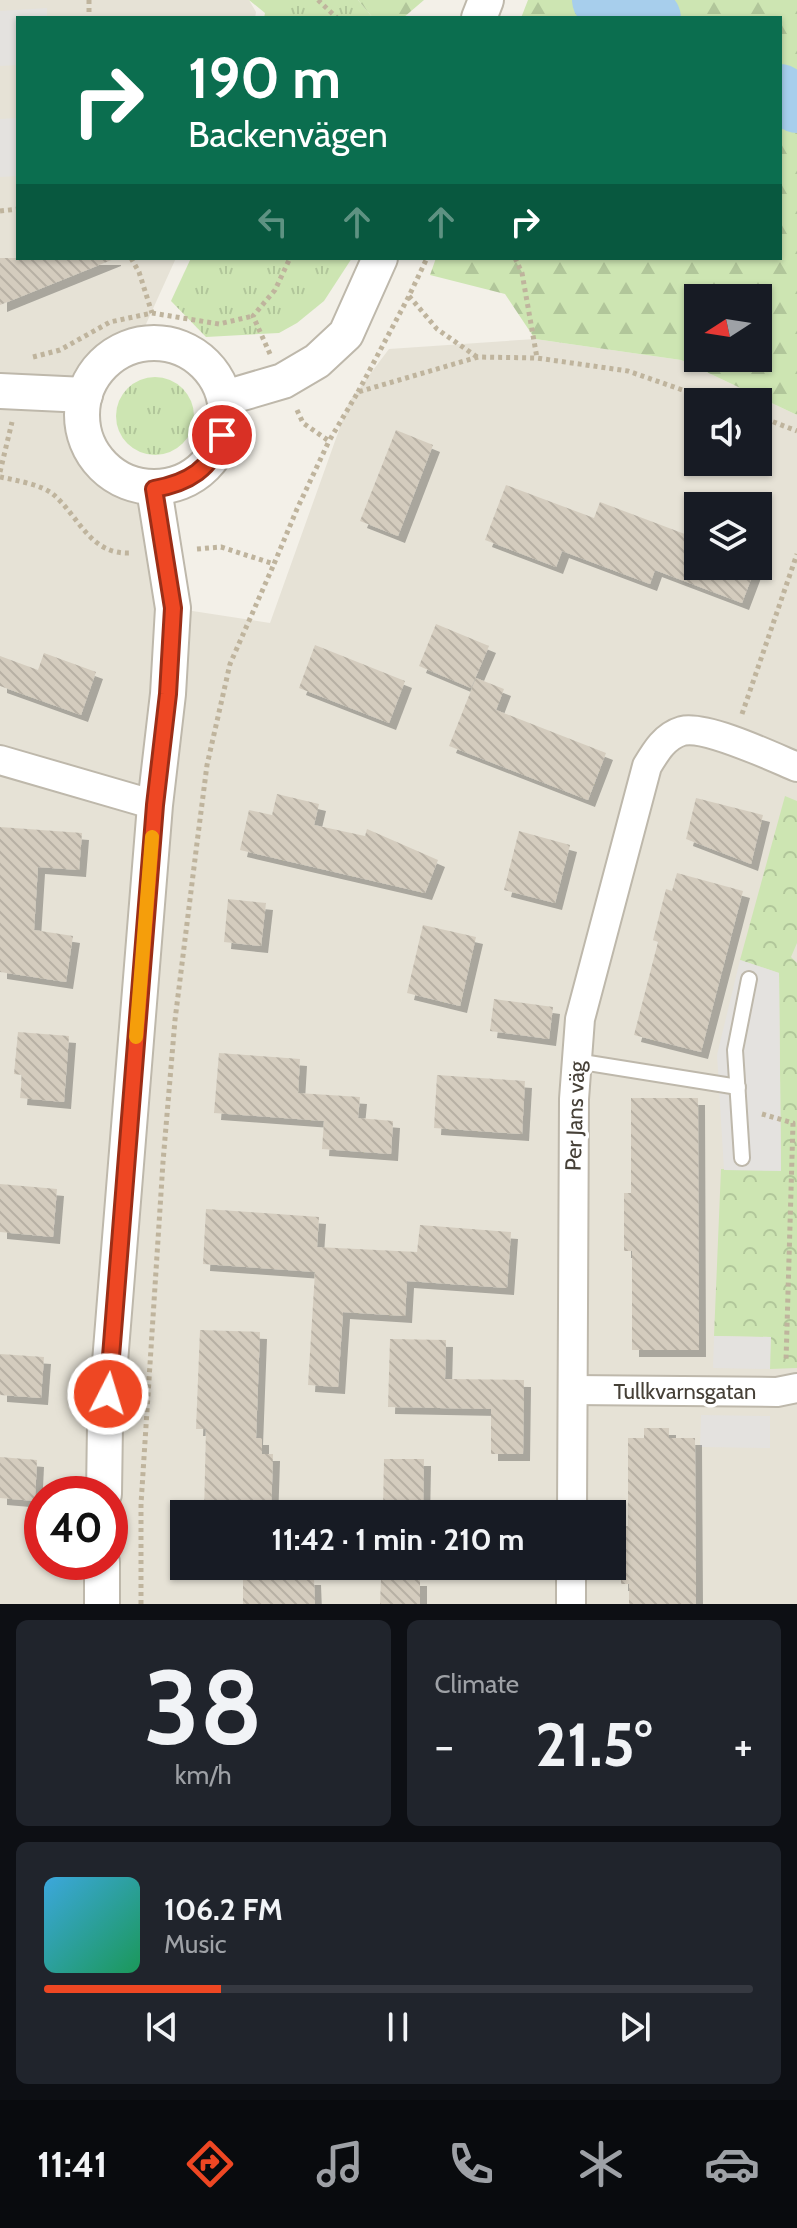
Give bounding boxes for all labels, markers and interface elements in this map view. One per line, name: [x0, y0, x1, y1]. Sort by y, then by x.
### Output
text: 190 m: [188, 44, 341, 112]
icon: right: [56, 48, 160, 152]
text: Backenvägen: [188, 112, 388, 156]
icon: left: [251, 200, 295, 244]
icon: ahead: [335, 200, 379, 244]
icon: ahead: [419, 200, 463, 244]
icon: right: [503, 200, 547, 244]
north arrow: [684, 284, 772, 372]
map controls: [684, 284, 772, 580]
button: sound: [684, 388, 772, 476]
pin: [188, 401, 256, 469]
icon: arrive: [200, 413, 244, 457]
button: layers: [684, 492, 772, 580]
street label: Per Jans väg: [560, 1060, 590, 1171]
position arrow: [66, 1352, 150, 1436]
street label: Tullkvarnsgatan: [614, 1378, 756, 1405]
speed limit sign: 40: [24, 1476, 128, 1580]
text: 11:42 · 1 min · 210 m: [272, 1521, 524, 1558]
text: 38: [144, 1644, 263, 1770]
text: Climate: [435, 1668, 519, 1700]
text: 21.5°: [535, 1708, 652, 1781]
text: −: [435, 1719, 454, 1772]
text: +: [734, 1719, 753, 1772]
text: km/h: [175, 1759, 232, 1791]
text: 106.2 FM: [164, 1891, 283, 1928]
text: Music: [164, 1928, 227, 1960]
icon: previous: [140, 2005, 184, 2049]
icon: pause: [376, 2005, 420, 2049]
icon: next: [613, 2005, 657, 2049]
icon: directions: [182, 2136, 238, 2192]
icon: music: [312, 2136, 368, 2192]
icon: phone: [443, 2136, 499, 2192]
icon: climate: [573, 2136, 629, 2192]
icon: car: [704, 2136, 760, 2192]
text: 11:41: [37, 2142, 107, 2186]

